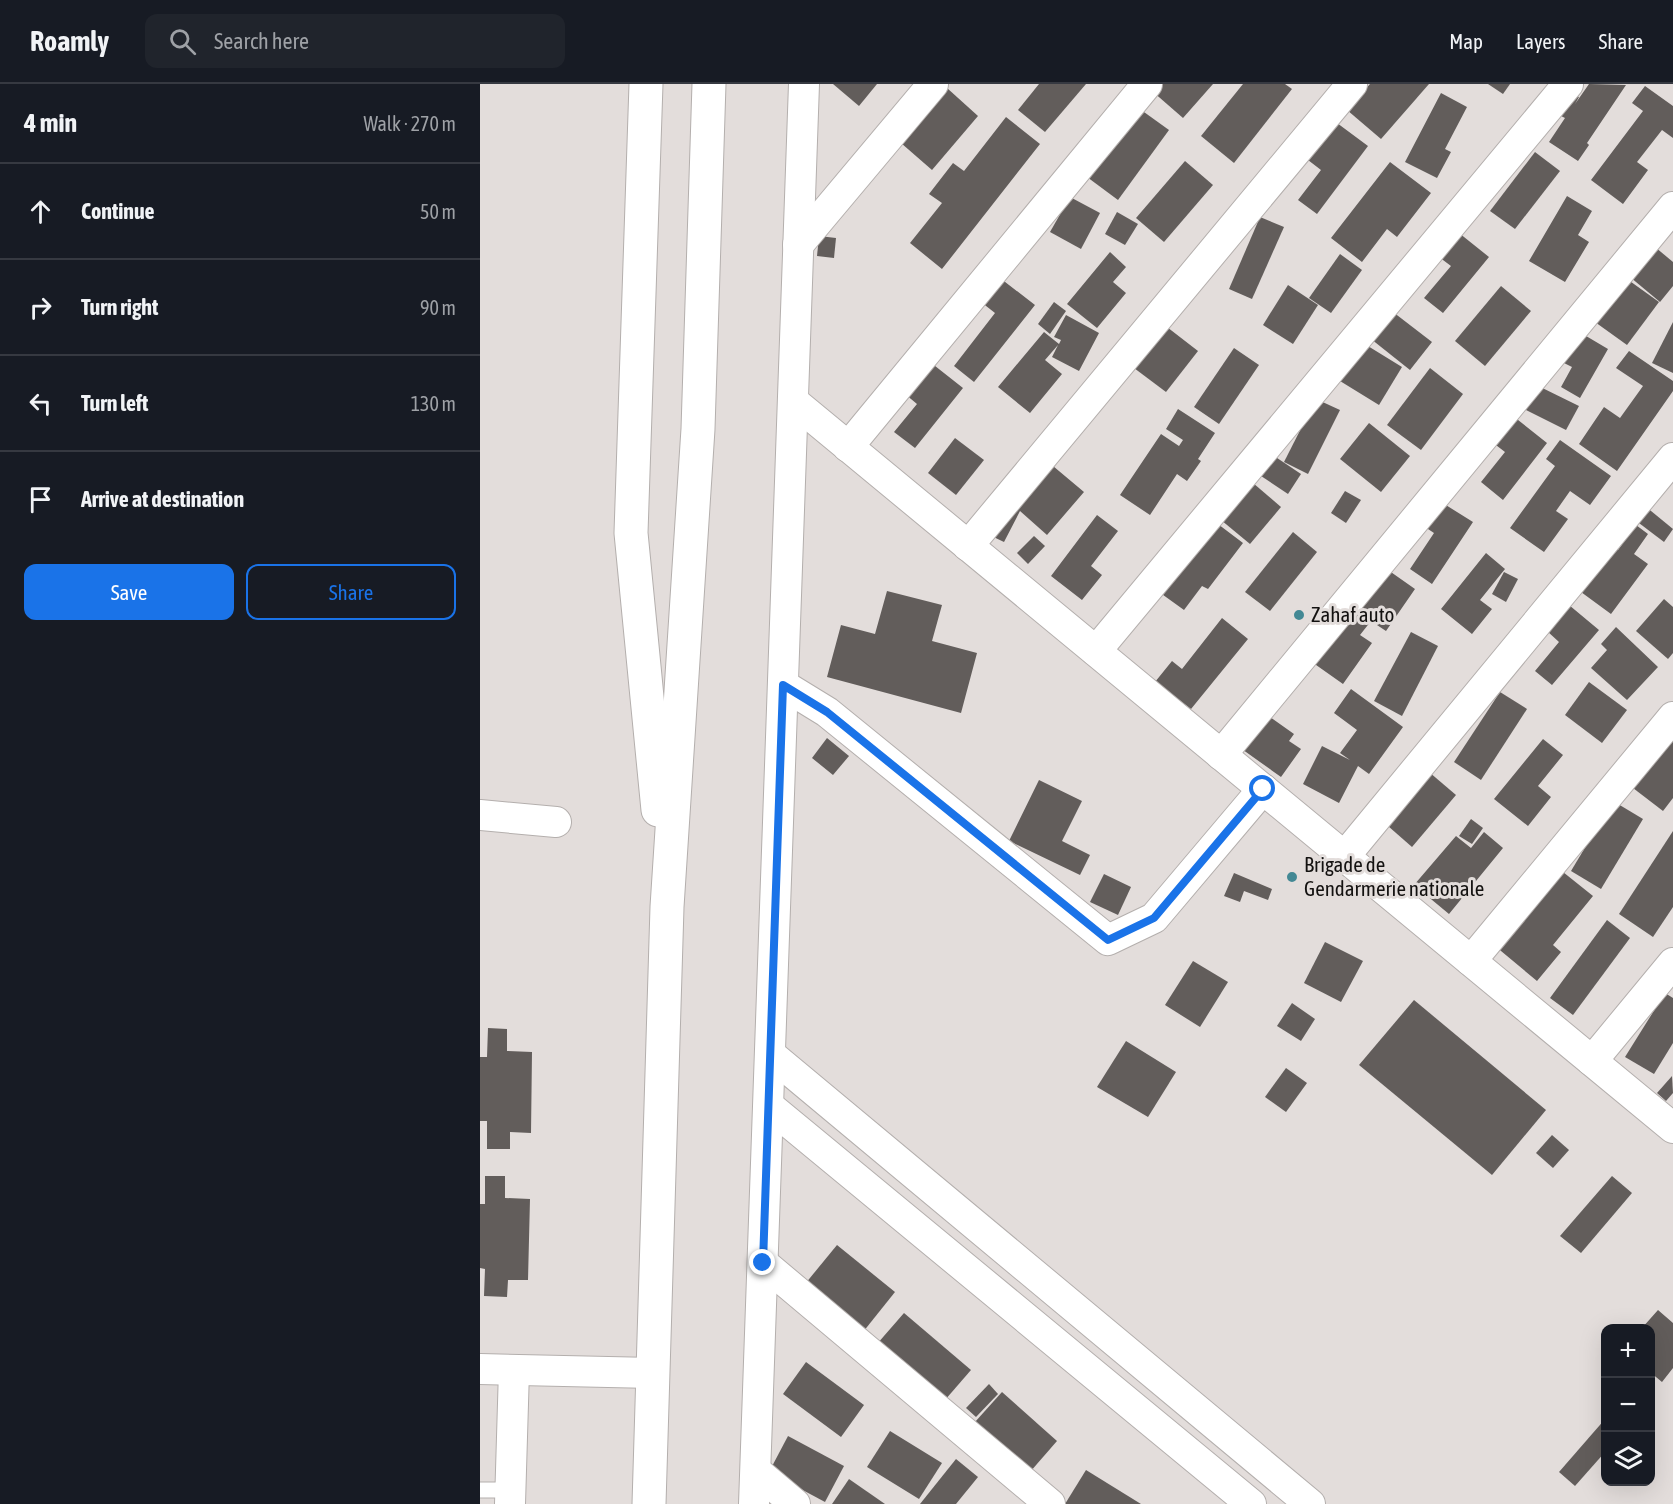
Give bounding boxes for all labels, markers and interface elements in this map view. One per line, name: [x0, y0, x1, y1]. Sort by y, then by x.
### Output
search box: [145, 14, 565, 68]
text: Roamly: [30, 25, 109, 57]
icon: search: [166, 25, 199, 58]
text: Search here: [214, 28, 309, 54]
text: Map: [1449, 29, 1483, 53]
text: Layers: [1516, 29, 1566, 53]
text: Share: [1599, 29, 1643, 53]
text: 4 min: [24, 108, 77, 138]
text: Walk · 270 m: [364, 112, 456, 135]
icon: ahead: [24, 195, 57, 228]
text: Continue: [81, 198, 155, 224]
text: 50 m: [420, 200, 456, 223]
icon: right: [24, 291, 57, 324]
text: Turn right: [81, 294, 158, 320]
text: 90 m: [420, 296, 456, 319]
icon: left: [24, 387, 57, 420]
text: Turn left: [81, 390, 148, 416]
text: 130 m: [411, 392, 456, 415]
icon: arrive: [24, 483, 57, 516]
text: Arrive at destination: [81, 486, 244, 512]
button: Save: [24, 564, 234, 620]
button: Share: [246, 564, 456, 620]
place label: Zahaf auto: [1311, 602, 1394, 626]
marker: Zahaf auto: [1292, 608, 1306, 622]
route start: [1249, 775, 1275, 801]
place label: Brigade de Gendarmerie nationale: [1304, 852, 1484, 900]
marker: Brigade de Gendarmerie nationale: [1285, 870, 1299, 884]
route end: [749, 1249, 775, 1275]
map controls: [1601, 1324, 1655, 1486]
button: +: [1601, 1324, 1655, 1378]
button: −: [1601, 1378, 1655, 1432]
button: layers: [1601, 1432, 1655, 1486]

